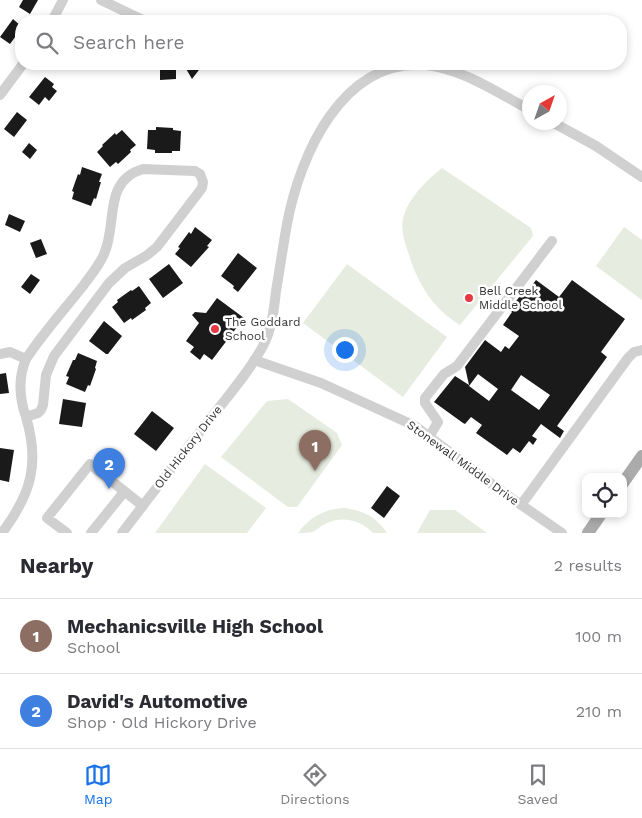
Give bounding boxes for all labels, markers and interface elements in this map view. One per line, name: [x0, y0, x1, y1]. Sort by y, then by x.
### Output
search box: [15, 15, 627, 70]
icon: search: [33, 29, 61, 57]
text: Search here: [73, 31, 184, 54]
north arrow: [522, 85, 567, 130]
place label: Bell Creek Middle School: [479, 284, 562, 312]
marker: Bell Creek Middle School: [463, 292, 475, 304]
place label: The Goddard School: [225, 315, 300, 343]
marker: The Goddard School: [209, 323, 221, 335]
your location: [332, 337, 358, 363]
street label: Old Hickory Drive: [151, 403, 225, 491]
street label: Stonewall Middle Drive: [404, 418, 522, 508]
pin: 1: [299, 430, 331, 471]
pin: 2: [93, 448, 125, 489]
map controls: [582, 473, 627, 518]
button: locate: [582, 473, 627, 518]
text: Nearby: [20, 553, 93, 578]
text: 2 results: [554, 556, 622, 575]
text: Mechanicsville High School: [67, 615, 323, 638]
text: 1: [33, 627, 39, 646]
text: 100 m: [575, 627, 622, 646]
text: School: [67, 638, 120, 657]
text: David's Automotive: [67, 690, 248, 713]
text: 2: [31, 702, 41, 721]
text: 210 m: [576, 702, 622, 721]
text: Shop · Old Hickory Drive: [67, 713, 257, 732]
tab: Map: [84, 761, 113, 807]
tab: Directions: [280, 761, 350, 807]
tab: Saved: [517, 761, 558, 807]

